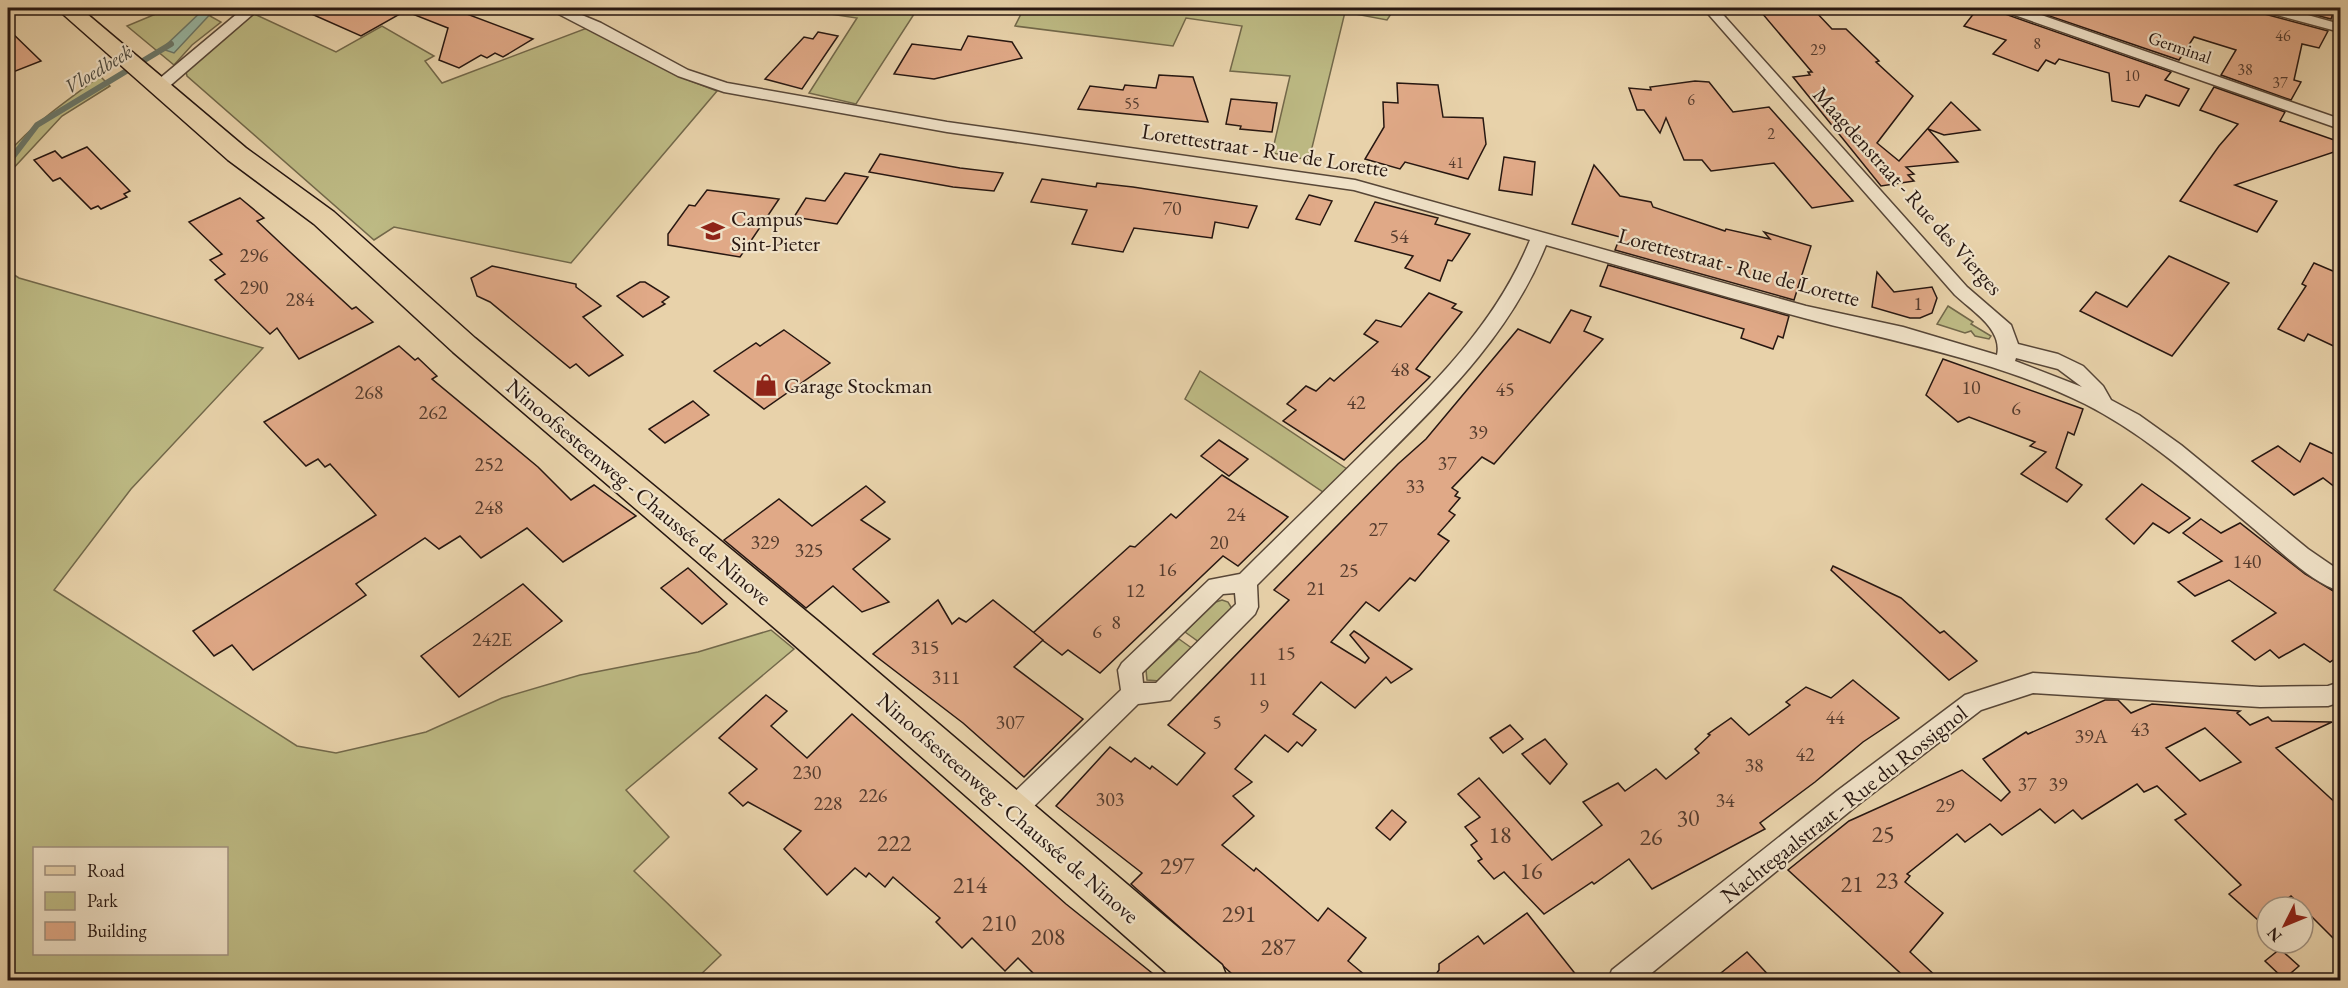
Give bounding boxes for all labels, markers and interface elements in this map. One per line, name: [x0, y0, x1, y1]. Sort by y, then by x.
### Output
street label: Germinal: [2145, 25, 2215, 69]
house number: 46: [2275, 25, 2291, 46]
house number: 8: [2033, 33, 2041, 54]
water label: Vloedbeek: [59, 39, 137, 99]
house number: 29: [1810, 39, 1826, 60]
house number: 38: [2237, 59, 2253, 80]
house number: 10: [2124, 65, 2140, 86]
house number: 37: [2272, 72, 2288, 93]
street label: Maagdenstraat - Rue des Vierges: [1807, 81, 2009, 301]
house number: 6: [1687, 89, 1695, 110]
house number: 55: [1124, 93, 1140, 114]
street label: Lorettestraat - Rue de Lorette: [1140, 116, 1391, 184]
house number: 2: [1767, 123, 1775, 144]
house number: 41: [1448, 152, 1464, 173]
house number: 70: [1162, 195, 1182, 221]
place label: Campus Sint-Pieter: [731, 204, 821, 258]
school or university icon: Campus Sint-Pieter: [700, 218, 726, 244]
street label: Lorettestraat - Rue de Lorette: [1615, 221, 1863, 313]
house number: 54: [1389, 223, 1409, 249]
house number: 296: [240, 242, 269, 268]
house number: 290: [240, 274, 269, 300]
house number: 284: [286, 286, 315, 312]
house number: 1: [1913, 290, 1923, 316]
house number: 48: [1390, 356, 1410, 382]
place label: Garage Stockman: [784, 371, 933, 400]
street label: Ninoofsesteenweg - Chaussée de Ninove: [500, 372, 778, 612]
shop icon: Garage Stockman: [753, 372, 779, 398]
house number: 10: [1961, 374, 1981, 400]
house number: 45: [1495, 376, 1515, 402]
house number: 268: [355, 379, 383, 405]
house number: 42: [1346, 389, 1366, 415]
house number: 6: [2011, 395, 2021, 421]
house number: 262: [419, 399, 448, 425]
house number: 39: [1468, 419, 1488, 445]
house number: 37: [1437, 450, 1457, 476]
house number: 252: [475, 451, 504, 477]
house number: 33: [1405, 473, 1425, 499]
house number: 248: [475, 494, 503, 520]
house number: 24: [1226, 501, 1246, 527]
house number: 27: [1368, 516, 1388, 542]
house number: 329: [751, 529, 780, 555]
house number: 20: [1209, 529, 1229, 555]
house number: 325: [795, 537, 823, 563]
house number: 140: [2233, 548, 2262, 574]
house number: 16: [1157, 556, 1177, 582]
house number: 25: [1339, 557, 1359, 583]
house number: 21: [1306, 575, 1326, 601]
house number: 12: [1125, 577, 1145, 603]
house number: 8: [1111, 609, 1121, 635]
house number: 6: [1092, 618, 1102, 644]
house number: 242E: [472, 626, 512, 652]
house number: 315: [911, 634, 939, 660]
house number: 15: [1276, 640, 1296, 666]
house number: 311: [932, 664, 960, 690]
house number: 11: [1248, 665, 1268, 691]
street label: Ninoofsesteenweg - Chaussée de Ninove: [871, 686, 1145, 930]
house number: 9: [1259, 693, 1269, 719]
street label: Nachtegaalstraat - Rue du Rossignol: [1715, 698, 1973, 910]
house number: 44: [1825, 704, 1845, 730]
house number: 307: [996, 709, 1025, 735]
house number: 5: [1212, 709, 1222, 735]
house number: 43: [2130, 716, 2150, 742]
house number: 39A: [2074, 723, 2108, 749]
house number: 42: [1795, 741, 1815, 767]
house number: 38: [1744, 752, 1764, 778]
house number: 230: [793, 759, 822, 785]
house number: 37: [2017, 771, 2037, 797]
house number: 39: [2048, 771, 2068, 797]
house number: 226: [859, 782, 888, 808]
house number: 303: [1096, 786, 1124, 812]
house number: 34: [1715, 787, 1735, 813]
house number: 228: [814, 790, 842, 816]
house number: 29: [1935, 792, 1955, 818]
house number: 30: [1676, 802, 1700, 833]
house number: 25: [1871, 818, 1895, 849]
house number: 18: [1488, 819, 1512, 850]
house number: 26: [1639, 821, 1663, 852]
house number: 222: [877, 827, 912, 858]
legend: [33, 847, 228, 955]
house number: 297: [1160, 850, 1195, 881]
house number: 16: [1519, 855, 1543, 886]
text: Road: [87, 859, 126, 882]
house number: 23: [1875, 864, 1899, 895]
house number: 21: [1840, 868, 1864, 899]
house number: 214: [953, 869, 988, 900]
text: Park: [87, 889, 118, 912]
north arrow: [2255, 895, 2315, 955]
house number: 291: [1222, 898, 1256, 929]
house number: 210: [982, 907, 1016, 938]
text: Building: [87, 919, 147, 942]
house number: 208: [1031, 921, 1065, 952]
text: N: [2262, 923, 2286, 947]
house number: 287: [1261, 931, 1296, 962]

